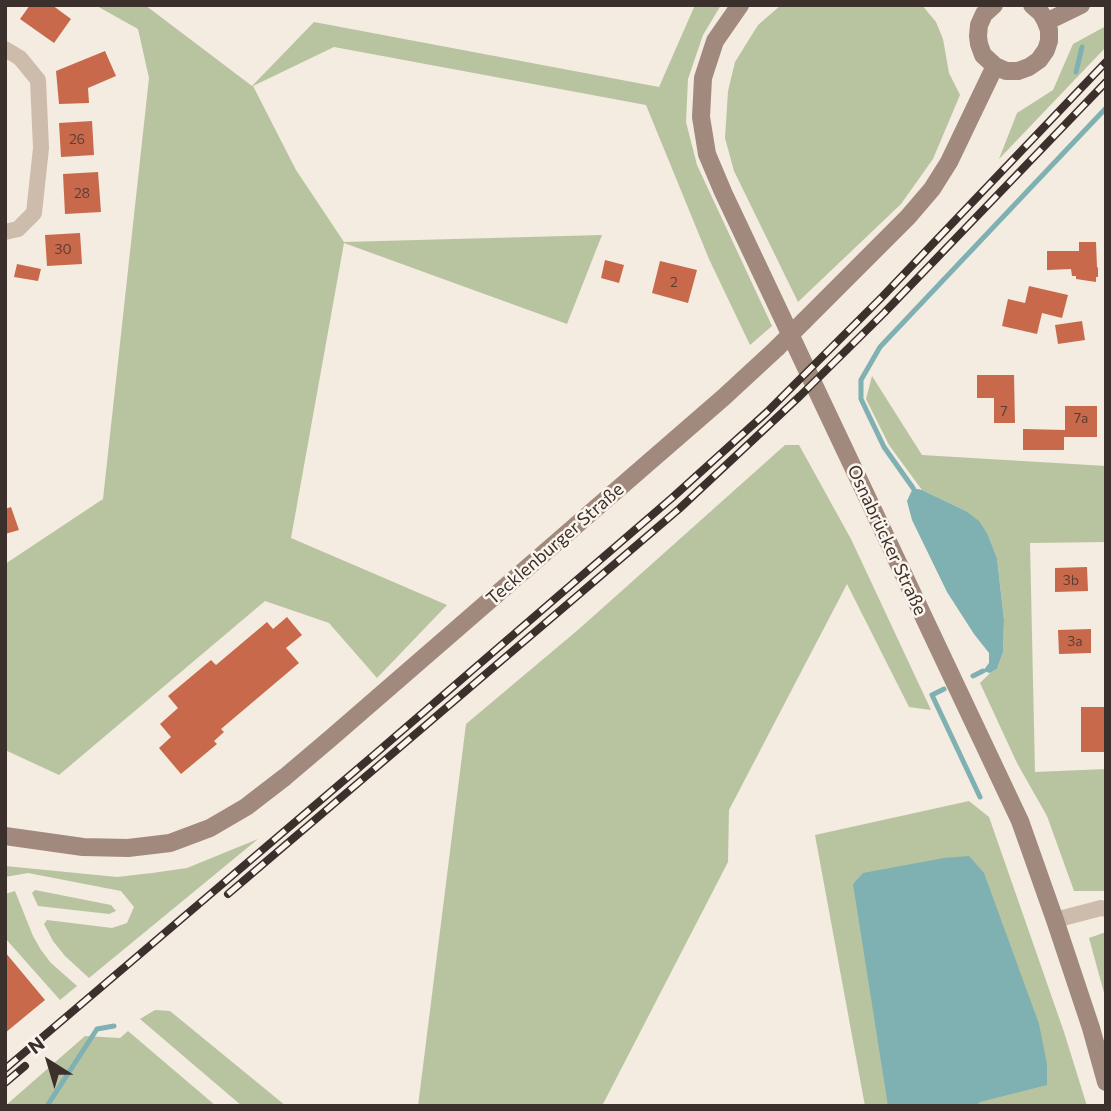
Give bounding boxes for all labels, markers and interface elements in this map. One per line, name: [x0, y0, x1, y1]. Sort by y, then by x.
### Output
house number: 26: [69, 131, 85, 147]
house number: 28: [74, 185, 90, 201]
house number: 30: [54, 241, 72, 257]
house number: 2: [670, 274, 678, 290]
house number: 7: [1000, 403, 1008, 419]
house number: 7a: [1074, 410, 1088, 426]
street label: Osnabrücker Straße: [843, 461, 931, 619]
street label: Tecklenburger Straße: [482, 478, 628, 610]
house number: 3b: [1063, 572, 1079, 588]
house number: 3a: [1067, 633, 1083, 649]
north arrow: [14, 1027, 84, 1097]
text: N: [23, 1031, 49, 1058]

